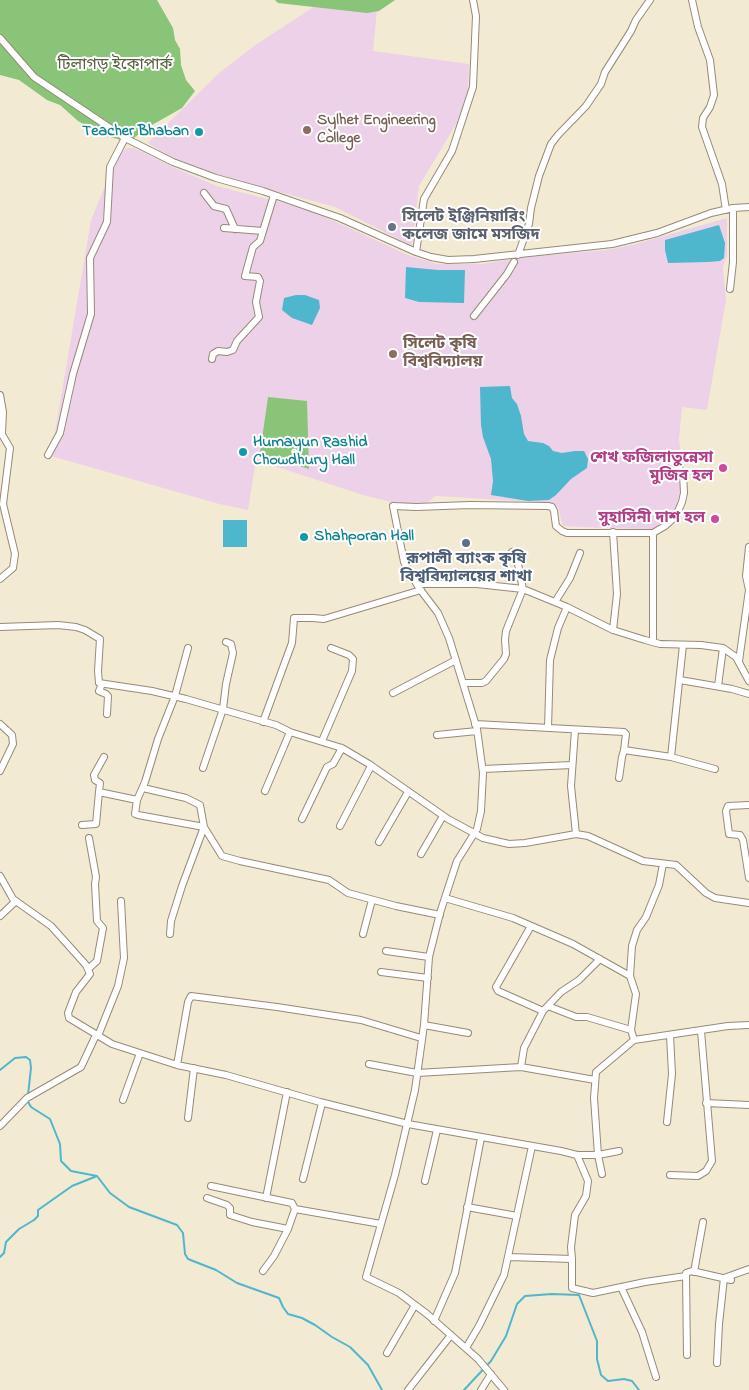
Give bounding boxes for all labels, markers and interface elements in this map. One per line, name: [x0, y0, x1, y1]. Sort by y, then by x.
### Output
park label: টিলাগড় ইকোপার্ক: [58, 56, 172, 76]
place label: Sylhet Engineering College: [317, 111, 436, 149]
place label: Teacher Bhaban: [82, 122, 189, 142]
marker: Sylhet Engineering College: [301, 124, 313, 136]
marker: Teacher Bhaban: [193, 126, 205, 138]
place label: সিলেট ইঞ্জিনিয়ারিং কলেজ জামে মসজিদ: [402, 208, 540, 246]
marker: সিলেট ইঞ্জিনিয়ারিং কলেজ জামে মসজিদ: [386, 221, 398, 233]
place label: সিলেট কৃষি বিশ্ববিদ্যালয়: [403, 335, 483, 373]
marker: সিলেট কৃষি বিশ্ববিদ্যালয়: [387, 348, 399, 360]
place label: Humayun Rashid Chowdhury Hall: [253, 433, 367, 471]
marker: Humayun Rashid Chowdhury Hall: [237, 446, 249, 458]
place label: শেখ ফজিলাতুন্নেসা মুজিব হল: [590, 449, 713, 487]
marker: শেখ ফজিলাতুন্নেসা মুজিব হল: [717, 462, 729, 474]
place label: সুহাসিনী দাশ হল: [598, 509, 705, 529]
marker: সুহাসিনী দাশ হল: [709, 513, 721, 525]
place label: Shahporan Hall: [314, 527, 414, 547]
marker: Shahporan Hall: [298, 531, 310, 543]
marker: রূপালী ব্যাংক কৃষি বিশ্ববিদ্যালয়ের শাখা: [460, 537, 472, 549]
place label: রূপালী ব্যাংক কৃষি বিশ্ববিদ্যালয়ের শাখা: [400, 550, 532, 588]

